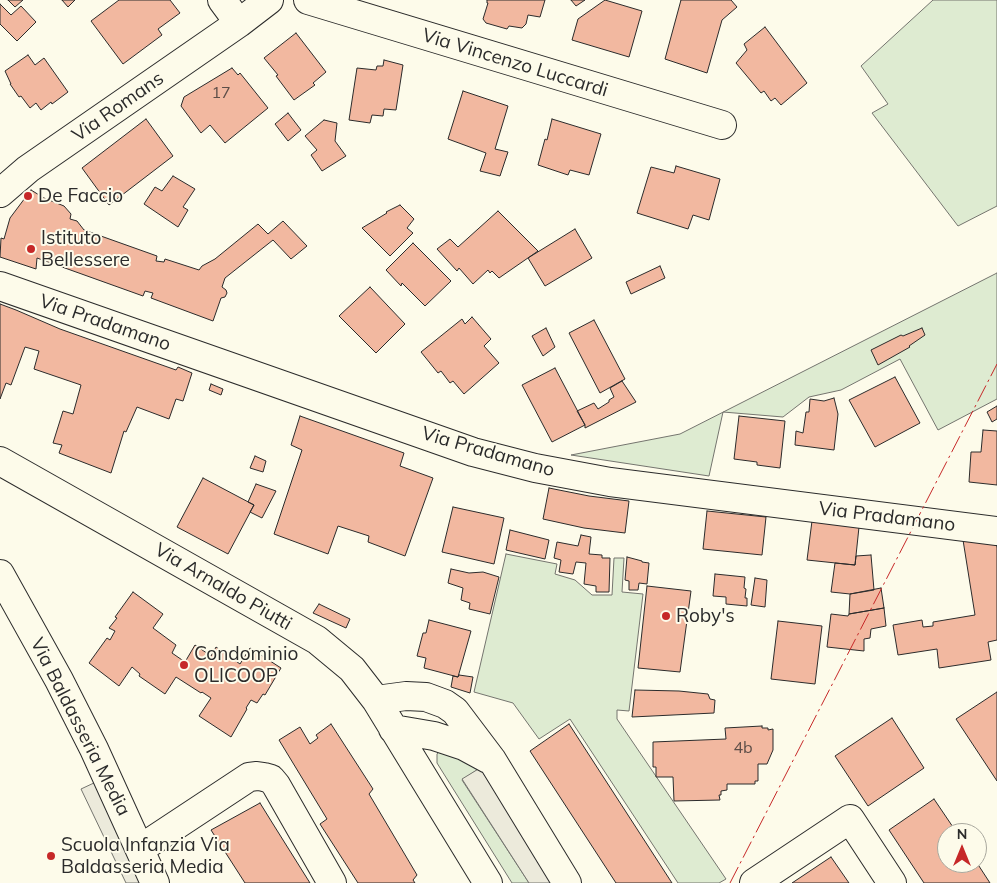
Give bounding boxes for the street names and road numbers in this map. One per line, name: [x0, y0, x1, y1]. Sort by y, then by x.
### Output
street label: Via Vincenzo Luccardi: [419, 24, 611, 102]
street label: Via Romans: [68, 67, 168, 147]
street label: Via Pradamano: [36, 290, 174, 356]
street label: Via Pradamano: [419, 422, 557, 482]
street label: Via Pradamano: [817, 497, 957, 537]
street label: Via Arnaldo Piutti: [150, 538, 296, 636]
street label: Via Baldasseria Media: [25, 634, 135, 820]

